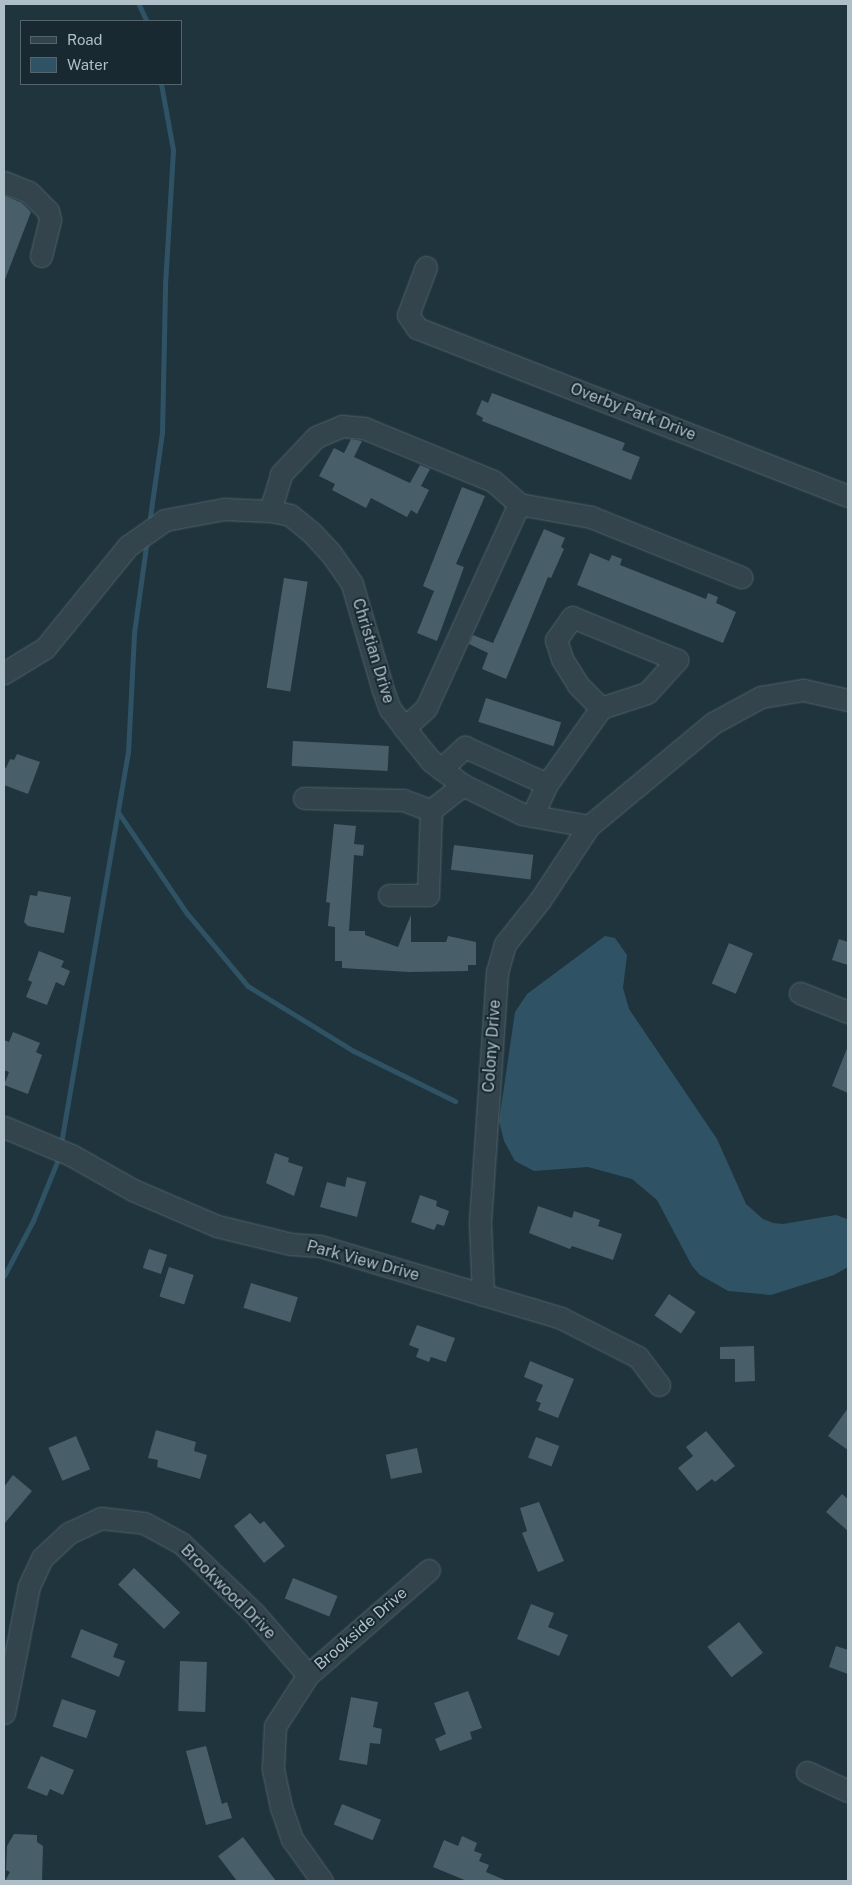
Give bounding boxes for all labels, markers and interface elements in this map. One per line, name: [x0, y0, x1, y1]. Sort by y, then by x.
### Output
legend: [20, 20, 182, 85]
text: Road: [67, 31, 103, 48]
text: Water: [67, 56, 109, 73]
street label: Overby Park Drive: [567, 379, 699, 445]
street label: Christian Drive: [348, 596, 398, 706]
street label: Colony Drive: [479, 999, 505, 1093]
street label: Park View Drive: [304, 1237, 422, 1285]
street label: Brookwood Drive: [177, 1541, 279, 1643]
street label: Brookside Drive: [311, 1584, 411, 1674]

